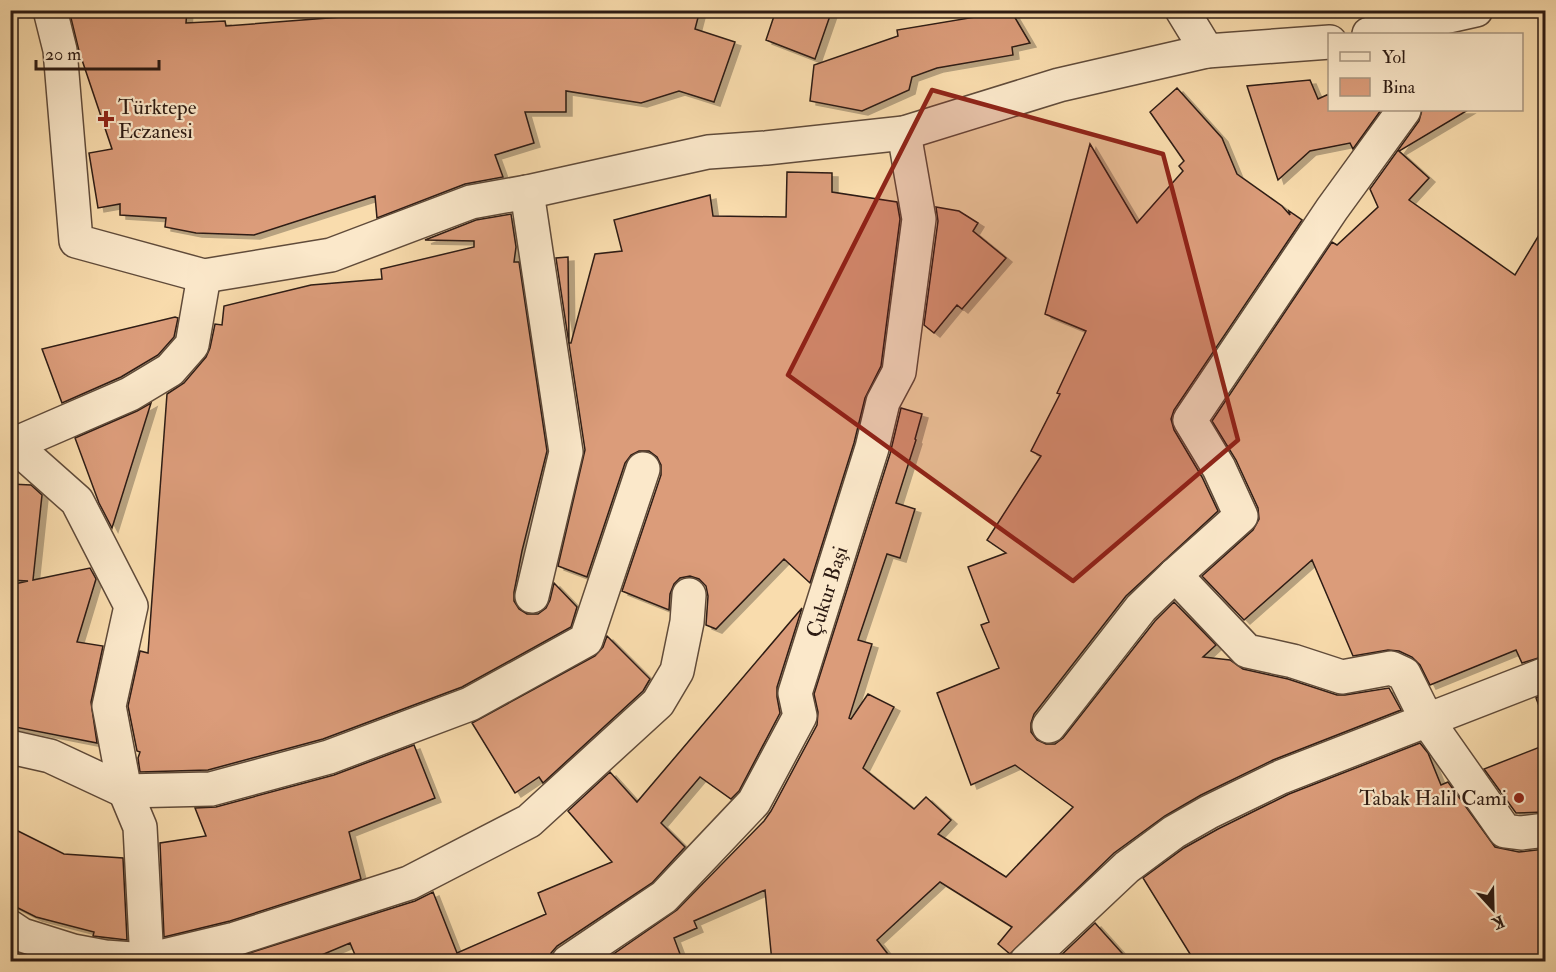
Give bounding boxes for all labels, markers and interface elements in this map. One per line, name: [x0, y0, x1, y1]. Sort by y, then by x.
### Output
scale bar: [36, 33, 159, 71]
legend: [1328, 33, 1523, 111]
text: 20 m: [45, 43, 81, 66]
text: Yol: [1382, 46, 1406, 69]
text: Bina: [1382, 76, 1416, 99]
place label: Türktepe Eczanesi: [118, 94, 197, 145]
marker: Türktepe Eczanesi: [99, 112, 113, 126]
street label: Çukur Başi: [800, 542, 854, 641]
place label: Tabak Halil Cami: [1359, 785, 1507, 812]
marker: Tabak Halil Cami: [1512, 791, 1526, 805]
north arrow: [1463, 879, 1523, 939]
text: K: [1489, 911, 1507, 934]

